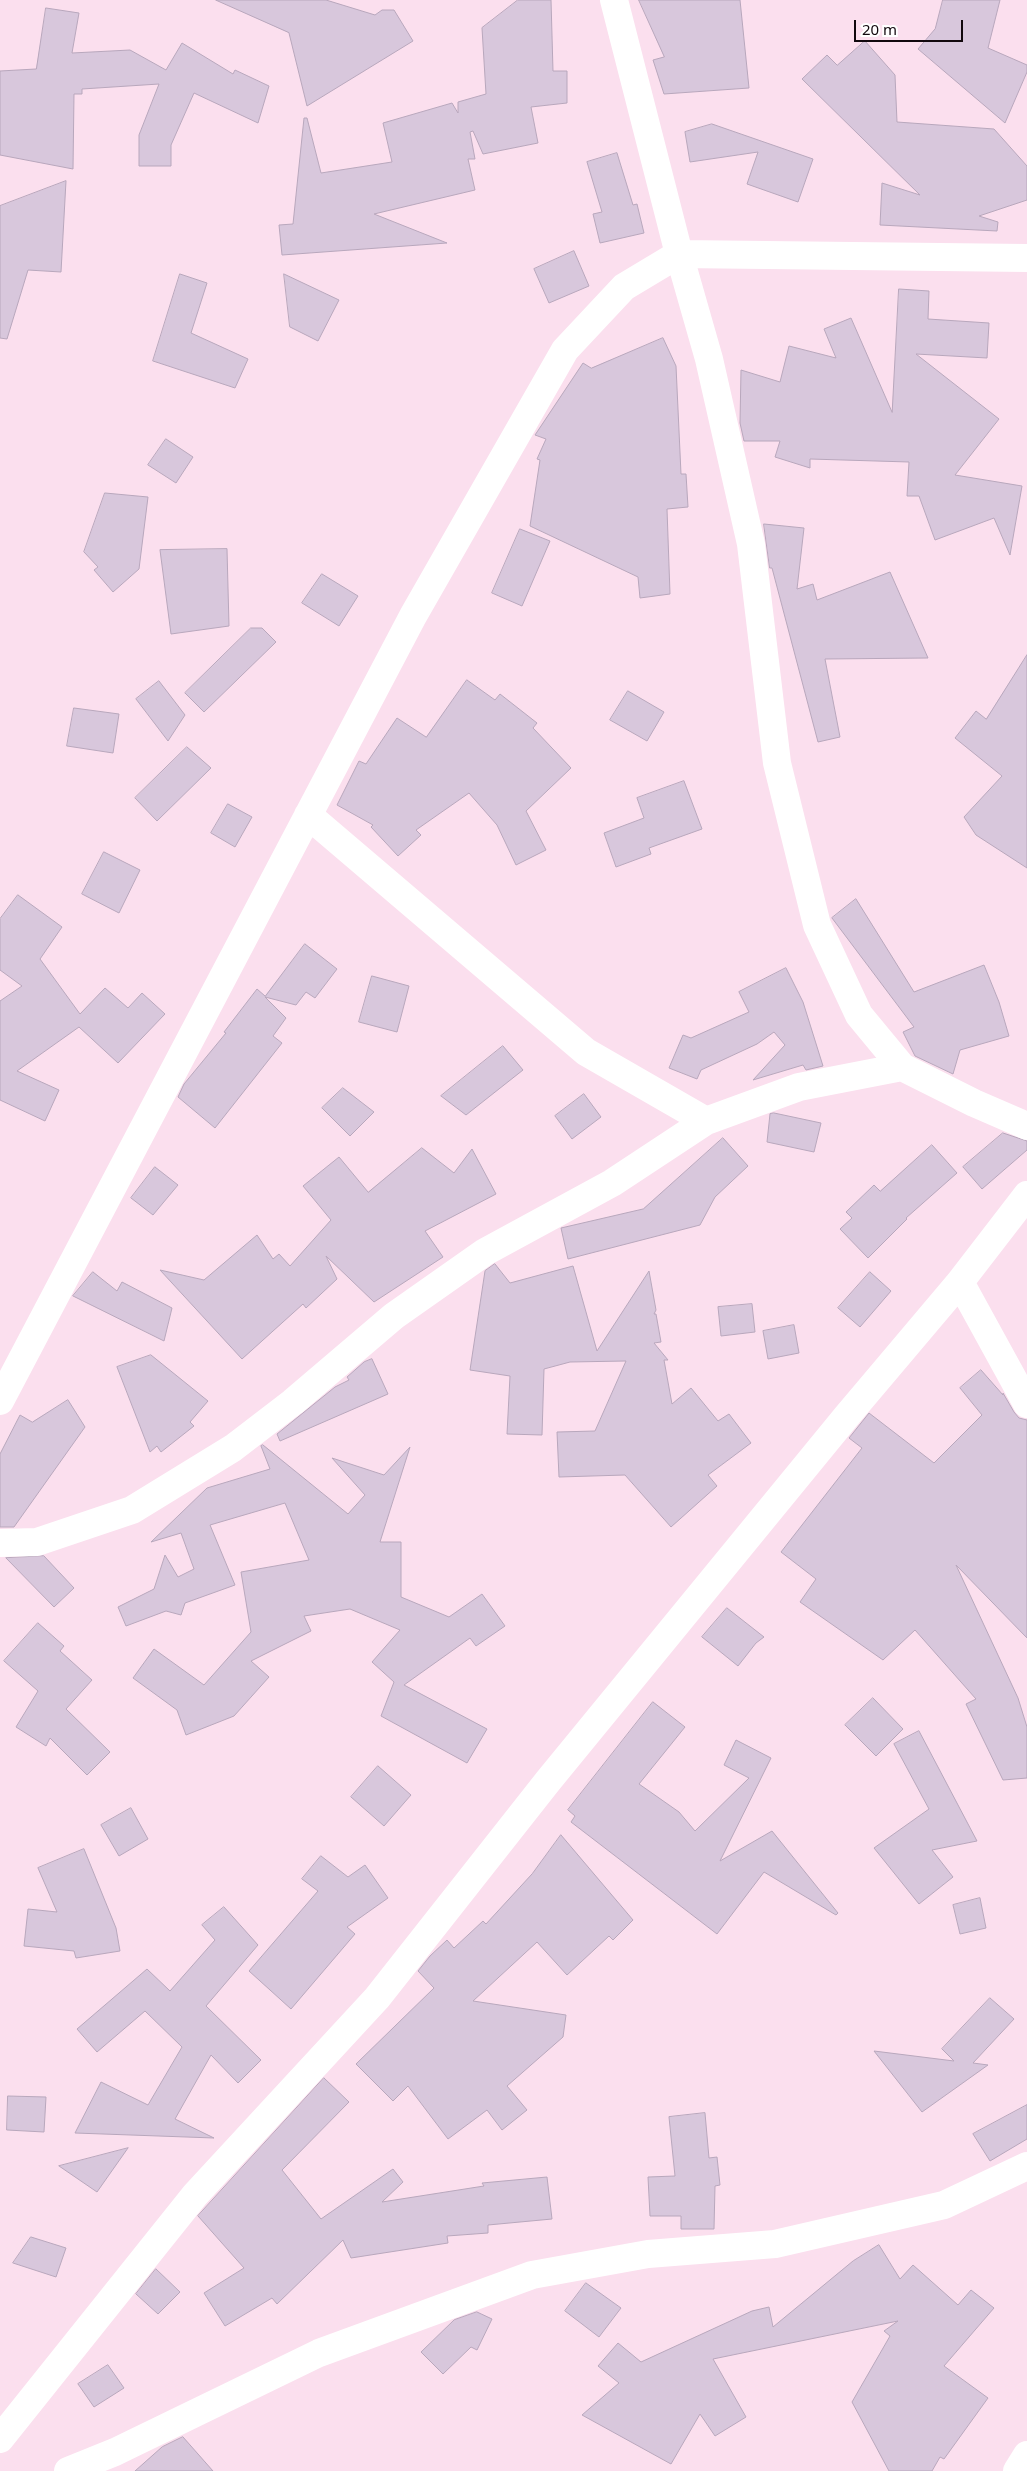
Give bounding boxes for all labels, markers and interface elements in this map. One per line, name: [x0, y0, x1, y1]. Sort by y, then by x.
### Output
scale bar: [857, 10, 966, 42]
text: 20 m: [862, 19, 897, 39]

